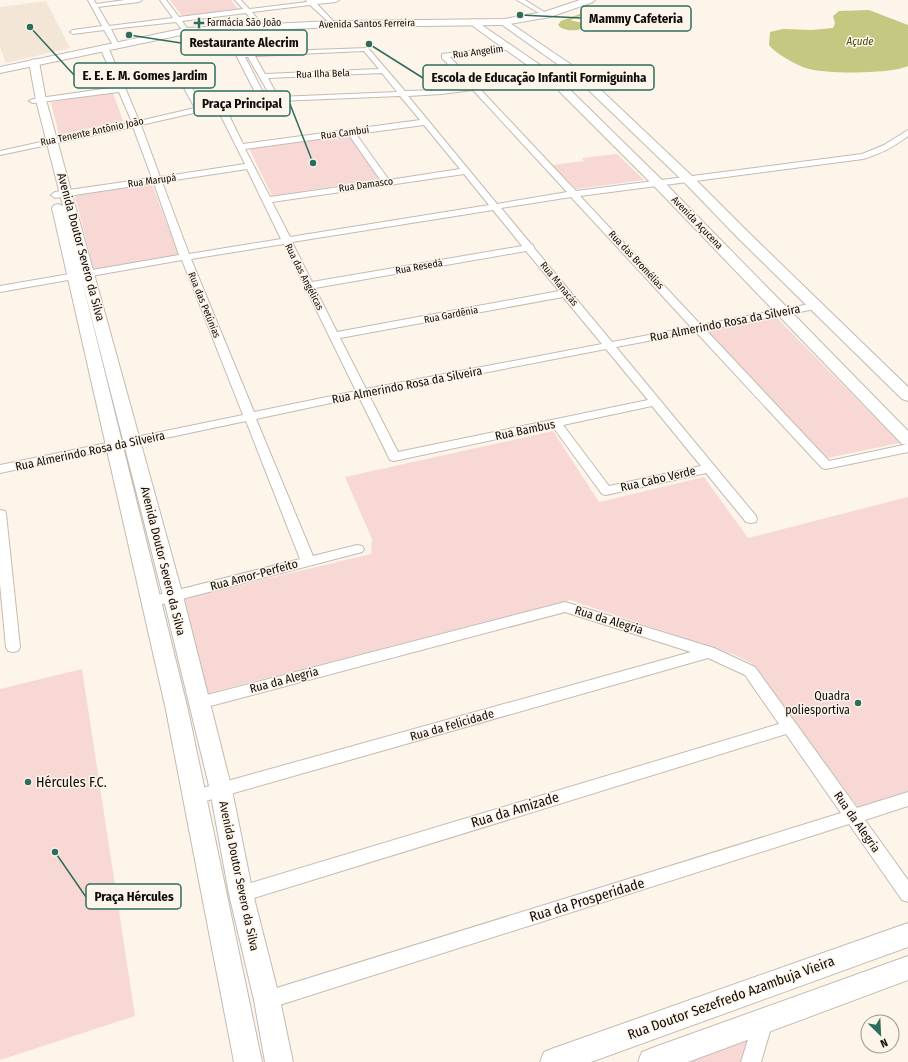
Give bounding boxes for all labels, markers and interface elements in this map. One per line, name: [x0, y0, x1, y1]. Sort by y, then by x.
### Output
callout: Mammy Cafeteria: [581, 6, 691, 31]
text: Mammy Cafeteria: [589, 11, 683, 26]
place label: Farmácia São João: [207, 17, 281, 29]
street label: Avenida Santos Ferreira: [319, 17, 415, 31]
marker: Farmácia São João: [194, 18, 204, 28]
callout: Restaurante Alecrim: [181, 30, 307, 55]
text: Restaurante Alecrim: [189, 35, 299, 50]
water label: Açude: [845, 35, 874, 48]
street label: Rua Angelim: [452, 43, 504, 61]
callout: E. E. E. M. Gomes Jardim: [74, 63, 215, 88]
callout: Escola de Educação Infantil Formiguinha: [423, 65, 654, 90]
street label: Rua Ilha Bela: [296, 67, 350, 81]
text: E. E. E. M. Gomes Jardim: [82, 68, 208, 83]
text: Escola de Educação Infantil Formiguinha: [431, 70, 647, 86]
callout: Praça Principal: [194, 91, 290, 116]
text: Praça Principal: [202, 96, 282, 112]
street label: Rua Tenente Antônio João: [39, 115, 145, 149]
street label: Rua Cambuí: [320, 123, 370, 142]
street label: Avenida Doutor Severo da Silva: [54, 171, 108, 323]
street label: Rua Marupá: [127, 172, 177, 190]
street label: Rua Damasco: [338, 175, 394, 195]
street label: Avenida Açucena: [669, 194, 725, 252]
street label: Rua das Bromélias: [606, 228, 666, 292]
street label: Rua das Angélicas: [282, 242, 326, 312]
street label: Rua Resedá: [394, 257, 444, 277]
street label: Rua Manacás: [538, 259, 580, 309]
street label: Rua das Petúnias: [185, 270, 224, 340]
street label: Rua Almerindo Rosa da Silveira: [649, 302, 801, 344]
street label: Rua Gardênia: [423, 304, 479, 326]
street label: Rua Almerindo Rosa da Silveira: [331, 364, 483, 406]
street label: Rua Bambus: [494, 417, 556, 443]
street label: Rua Almerindo Rosa da Silveira: [14, 428, 166, 474]
street label: Rua Cabo Verde: [619, 464, 697, 494]
street label: Avenida Doutor Severo da Silva: [138, 485, 188, 637]
street label: Rua Amor-Perfeito: [209, 557, 299, 593]
street label: Rua da Alegria: [573, 603, 645, 637]
street label: Rua da Alegria: [248, 664, 320, 696]
place label: Quadra poliesportiva: [785, 689, 850, 717]
marker: Quadra poliesportiva: [853, 698, 863, 708]
street label: Rua da Felicidade: [409, 706, 496, 744]
place label: Hércules F.C.: [36, 774, 107, 791]
marker: Hércules F.C.: [23, 777, 33, 787]
street label: Rua da Amizade: [469, 789, 561, 831]
street label: Rua da Alegria: [831, 789, 883, 855]
street label: Avenida Doutor Severo da Silva: [216, 800, 262, 952]
street label: Rua da Prosperidade: [528, 874, 647, 926]
callout: Praça Hércules: [86, 884, 181, 909]
text: Praça Hércules: [94, 889, 174, 905]
street label: Rua Doutor Sezefredo Azambuja Vieira: [625, 953, 837, 1043]
north arrow: [860, 1014, 900, 1054]
text: N: [878, 1035, 890, 1050]

